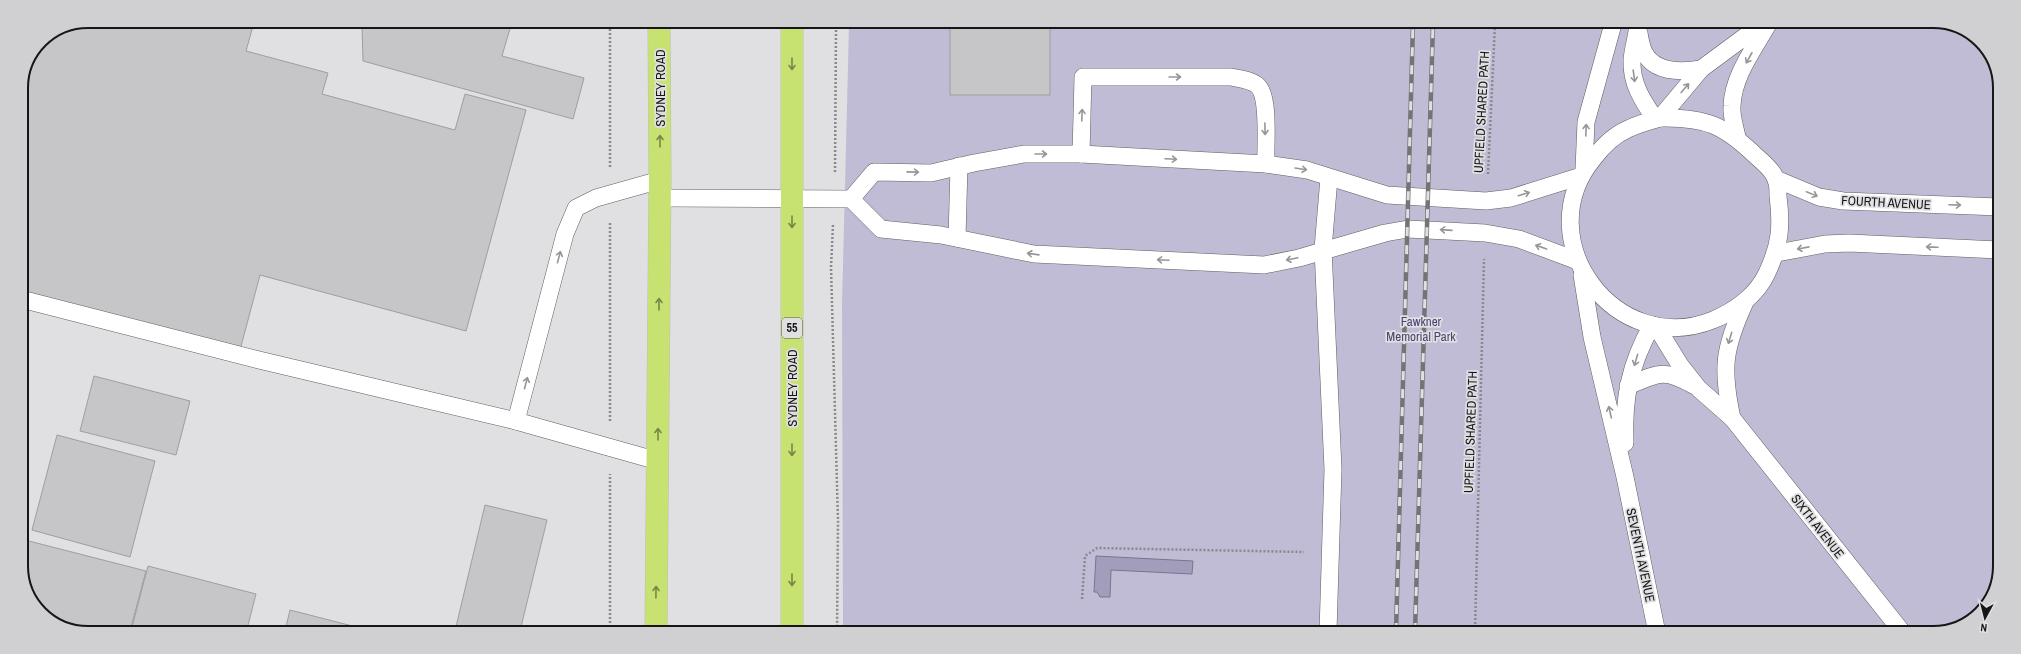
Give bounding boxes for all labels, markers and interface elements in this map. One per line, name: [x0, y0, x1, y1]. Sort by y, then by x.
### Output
street label: SYDNEY ROAD: [652, 49, 669, 127]
street label: UPFIELD SHARED PATH: [1470, 51, 1493, 174]
one-way arrow: [1744, 52, 1752, 64]
one-way arrow: [788, 57, 796, 70]
one-way arrow: [1630, 69, 1638, 82]
one-way arrow: [1168, 73, 1181, 81]
one-way arrow: [1680, 83, 1689, 94]
one-way arrow: [1078, 109, 1086, 122]
one-way arrow: [1261, 122, 1269, 135]
one-way arrow: [1582, 124, 1589, 137]
one-way arrow: [656, 135, 664, 148]
one-way arrow: [1034, 150, 1047, 158]
one-way arrow: [1164, 155, 1177, 162]
one-way arrow: [1294, 165, 1307, 173]
one-way arrow: [906, 169, 919, 176]
one-way arrow: [1518, 190, 1531, 197]
one-way arrow: [1806, 191, 1818, 198]
street label: FOURTH AVENUE: [1841, 192, 1931, 213]
one-way arrow: [1948, 201, 1961, 209]
one-way arrow: [788, 215, 796, 228]
one-way arrow: [1440, 227, 1453, 234]
one-way arrow: [1536, 243, 1548, 251]
one-way arrow: [1926, 243, 1939, 250]
one-way arrow: [1796, 244, 1809, 252]
one-way arrow: [1027, 250, 1040, 258]
one-way arrow: [556, 251, 563, 264]
one-way arrow: [1286, 255, 1299, 263]
one-way arrow: [1157, 256, 1170, 264]
one-way arrow: [655, 298, 663, 311]
park label: Fawkner Memorial Park: [1386, 313, 1456, 345]
road number: 55: [782, 318, 802, 338]
one-way arrow: [1726, 331, 1733, 344]
street label: SYDNEY ROAD: [784, 349, 801, 427]
one-way arrow: [1632, 353, 1639, 366]
street label: UPFIELD SHARED PATH: [1460, 371, 1481, 493]
one-way arrow: [523, 377, 530, 390]
one-way arrow: [1605, 405, 1613, 418]
one-way arrow: [654, 428, 662, 441]
one-way arrow: [788, 443, 796, 456]
street label: SIXTH AVENUE: [1787, 491, 1848, 562]
street label: SEVENTH AVENUE: [1622, 506, 1659, 604]
one-way arrow: [788, 573, 796, 586]
one-way arrow: [652, 586, 660, 599]
north arrow: [1965, 598, 2005, 638]
text: N: [1980, 621, 1988, 635]

